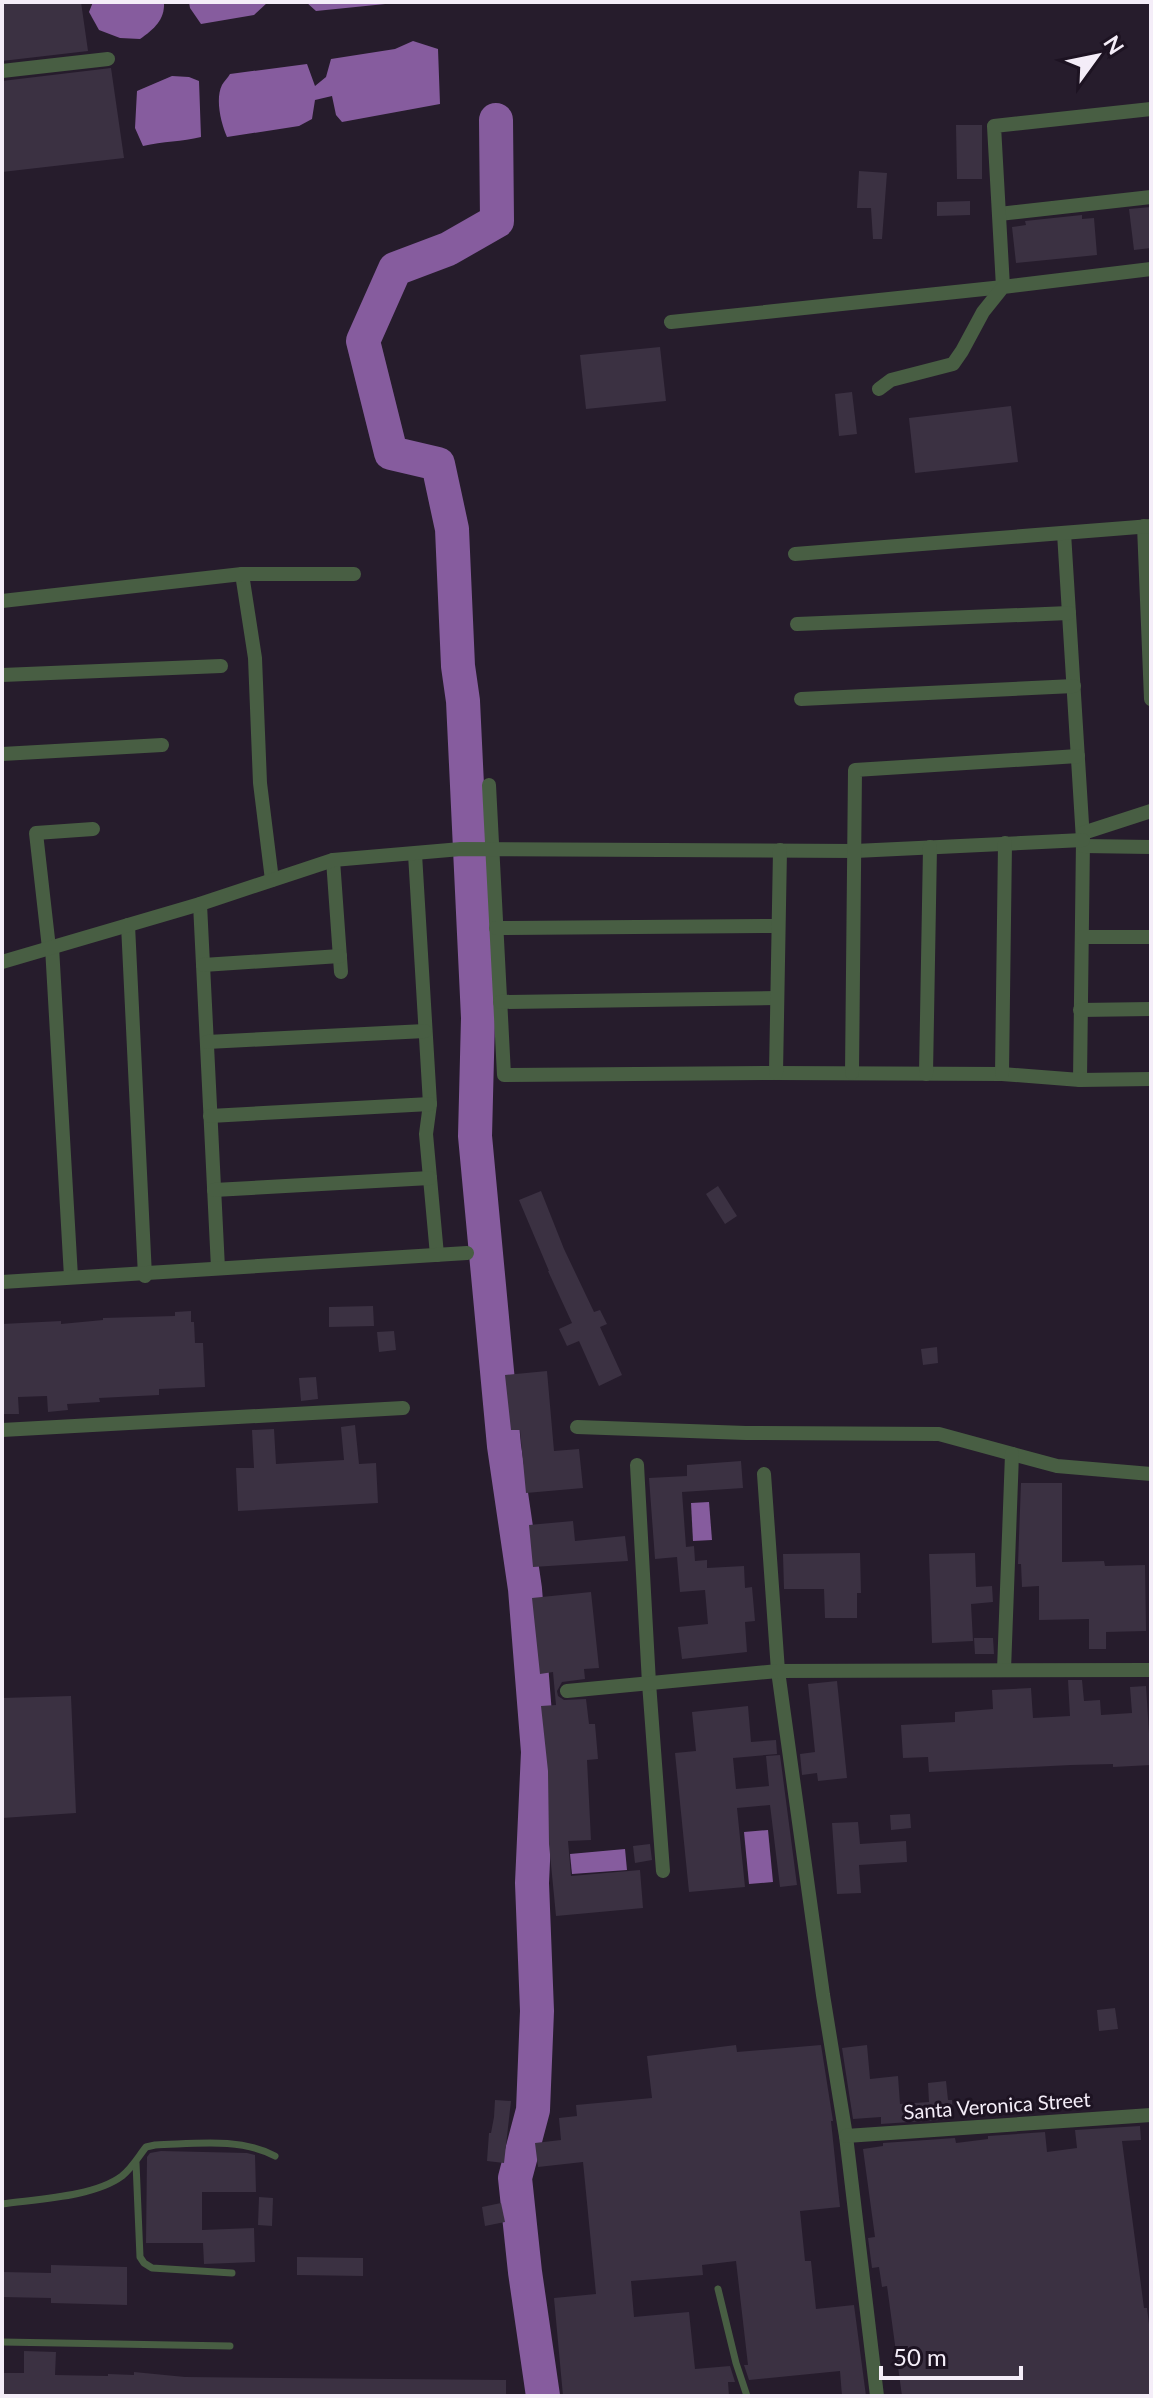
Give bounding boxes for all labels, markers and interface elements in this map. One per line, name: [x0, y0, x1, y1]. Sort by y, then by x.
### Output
north arrow: [1057, 16, 1137, 96]
text: N: [1098, 30, 1130, 59]
street label: Santa Veronica Street: [903, 2087, 1091, 2124]
scale bar: [881, 2330, 1021, 2380]
text: 50 m: [893, 2342, 947, 2371]

